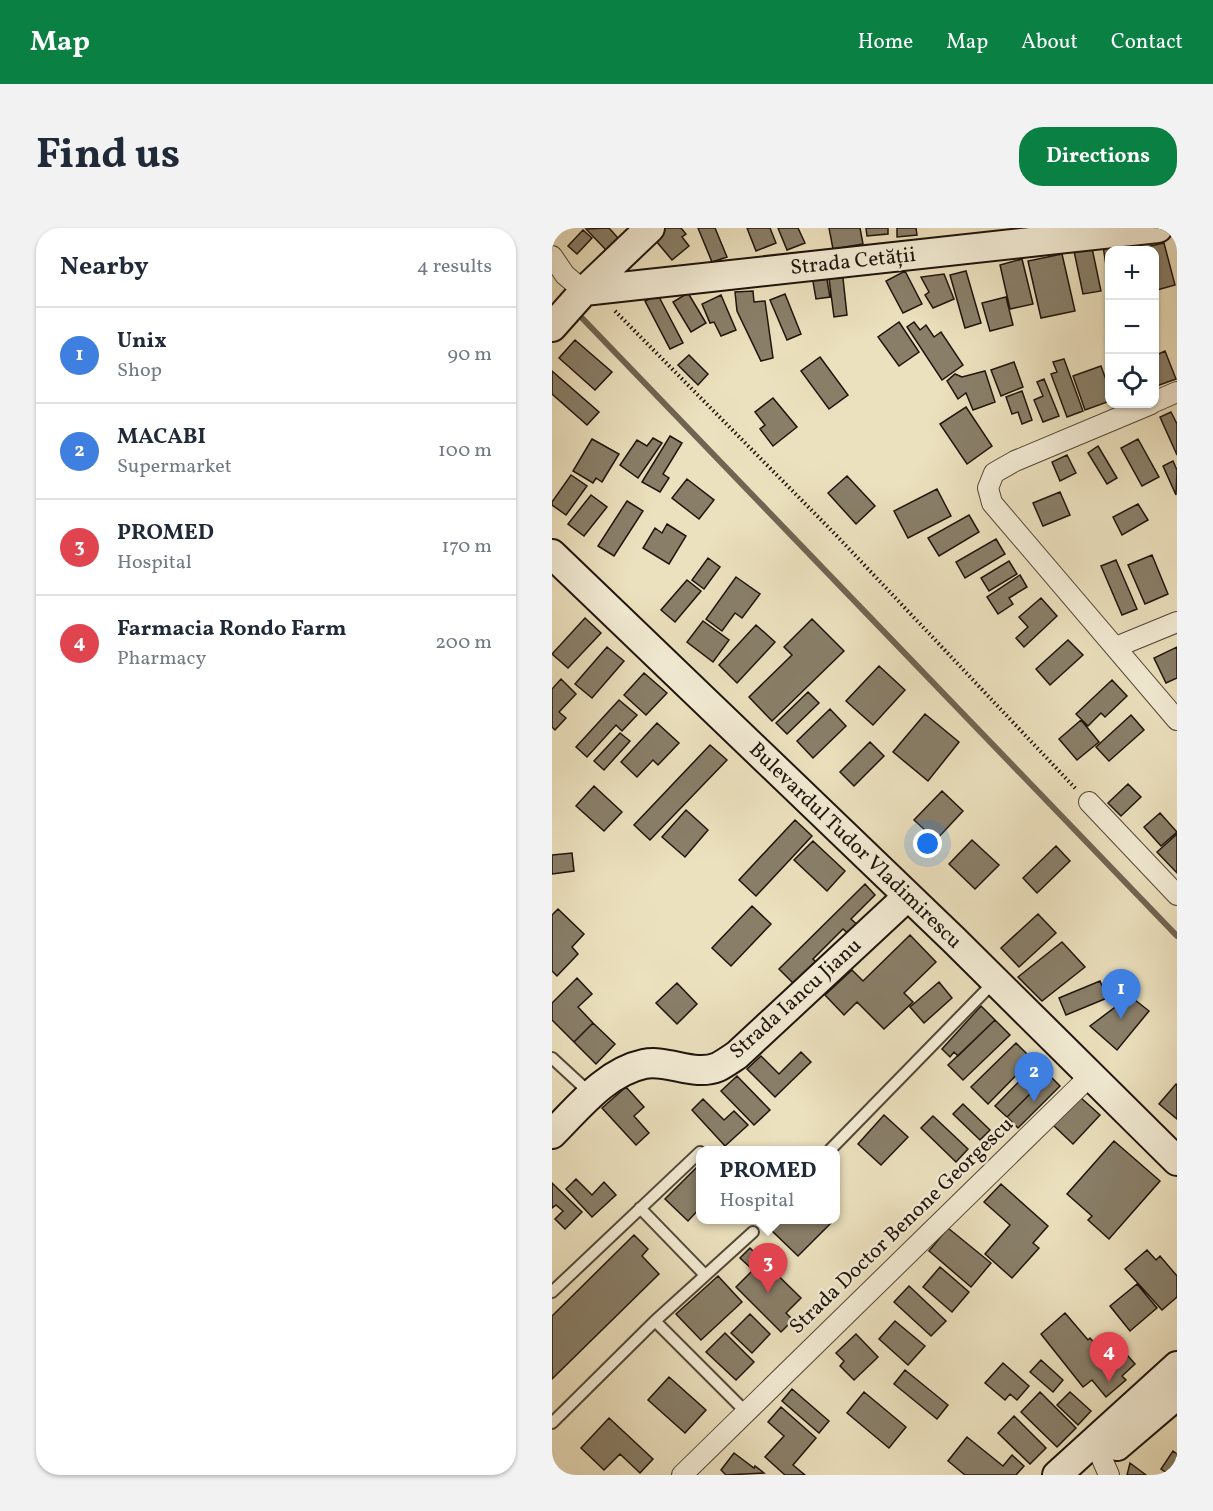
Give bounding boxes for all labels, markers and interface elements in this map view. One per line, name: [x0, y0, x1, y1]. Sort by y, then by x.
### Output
text: Map: [30, 23, 90, 62]
text: Home: [858, 28, 913, 57]
text: Map: [946, 28, 988, 57]
text: About: [1021, 28, 1078, 57]
text: Contact: [1111, 28, 1183, 57]
text: Find us: [36, 127, 180, 186]
button: Directions: [1019, 127, 1177, 186]
street label: Strada Cetății: [789, 241, 917, 283]
map controls: [1105, 246, 1159, 408]
button: +: [1105, 246, 1159, 300]
text: Nearby: [60, 249, 149, 285]
text: 4 results: [417, 253, 492, 281]
button: −: [1105, 300, 1159, 354]
text: Unix: [117, 326, 167, 357]
text: 1: [75, 341, 84, 369]
text: 90 m: [448, 341, 492, 369]
button: locate: [1105, 354, 1159, 408]
text: Shop: [117, 357, 162, 385]
text: MACABI: [117, 422, 206, 453]
text: 2: [74, 437, 85, 465]
text: 100 m: [438, 437, 492, 465]
text: Supermarket: [117, 453, 232, 481]
text: PROMED: [117, 518, 214, 549]
text: 3: [74, 533, 85, 561]
text: 170 m: [442, 533, 492, 561]
text: Hospital: [117, 549, 192, 577]
text: Farmacia Rondo Farm: [117, 614, 346, 645]
text: 4: [73, 629, 86, 657]
text: 200 m: [435, 629, 492, 657]
text: Pharmacy: [117, 645, 206, 673]
street label: Bulevardul Tudor Vladimirescu: [742, 736, 968, 956]
your location: [913, 829, 942, 858]
street label: Strada Iancu Jianu: [724, 932, 868, 1066]
pin: 1: [1102, 970, 1140, 1019]
pin: 2: [1014, 1052, 1054, 1102]
street label: Strada Doctor Benone Georgescu: [783, 1111, 1021, 1341]
popup: [696, 1146, 840, 1224]
text: PROMED: [720, 1156, 816, 1187]
text: Hospital: [720, 1187, 794, 1215]
pin: 3: [748, 1244, 788, 1293]
pin: 4: [1090, 1332, 1128, 1382]

